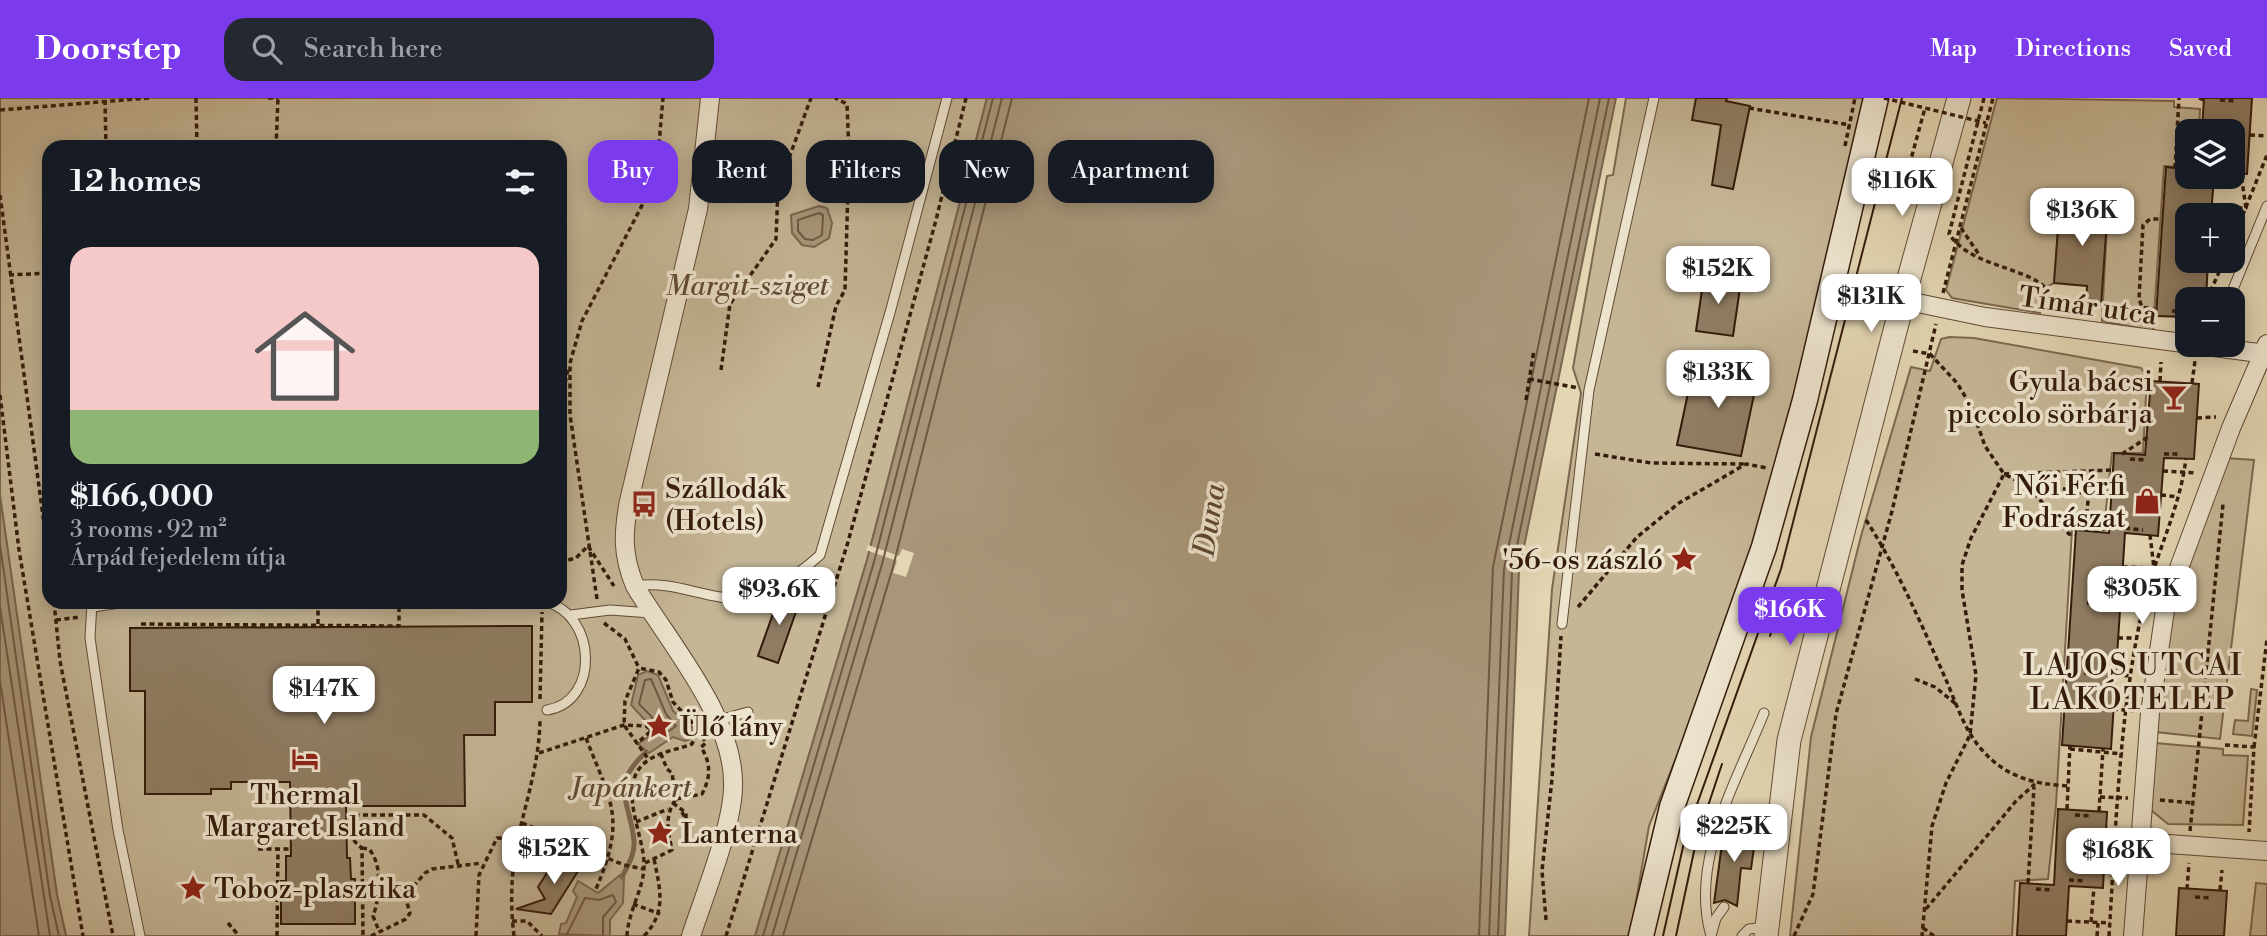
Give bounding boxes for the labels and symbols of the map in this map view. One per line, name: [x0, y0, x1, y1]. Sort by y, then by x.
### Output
pin: $116K: [1853, 158, 1951, 218]
pin: $136K: [2033, 188, 2131, 248]
pin: $152K: [1669, 246, 1767, 306]
park label: Margit-sziget: [665, 269, 829, 304]
pin: $131K: [1822, 274, 1920, 334]
street label: Tímár utca: [2016, 279, 2160, 334]
pin: $133K: [1669, 350, 1767, 410]
place label: Gyula bácsi piccolo sörbárja: [1948, 365, 2154, 432]
bar icon: Gyula bácsi piccolo sörbárja: [2159, 382, 2189, 412]
place label: Női Férfi Fodrászat: [2002, 469, 2126, 536]
place label: Szállodák (Hotels): [665, 472, 787, 539]
water label: Duna: [1185, 481, 1235, 560]
shop icon: Női Férfi Fodrászat: [2132, 486, 2162, 516]
bus stop icon: Szállodák (Hotels): [629, 489, 659, 519]
place label: '56-os zászló: [1502, 543, 1663, 578]
place icon: '56-os zászló: [1669, 544, 1699, 574]
pin: $305K: [2093, 566, 2191, 626]
pin: $93.6K: [722, 568, 836, 627]
pin: $166K: [1741, 588, 1839, 647]
district label: LAJOS UTCAI LAKÓTELEP: [2023, 647, 2243, 719]
pin: $147K: [275, 666, 373, 726]
place label: Ülő lány: [680, 709, 783, 745]
place icon: Ülő lány: [644, 711, 674, 741]
hotel icon: Thermal Margaret Island: [290, 744, 320, 774]
park label: Japánkert: [567, 771, 693, 806]
place label: Thermal Margaret Island: [205, 778, 405, 845]
pin: $225K: [1685, 804, 1783, 864]
place label: Lanterna: [681, 817, 798, 852]
place icon: Lanterna: [645, 818, 675, 848]
pin: $152K: [505, 826, 603, 886]
pin: $168K: [2069, 828, 2167, 888]
place label: Toboz-plasztika: [214, 872, 417, 907]
place icon: Toboz-plasztika: [178, 873, 208, 903]

